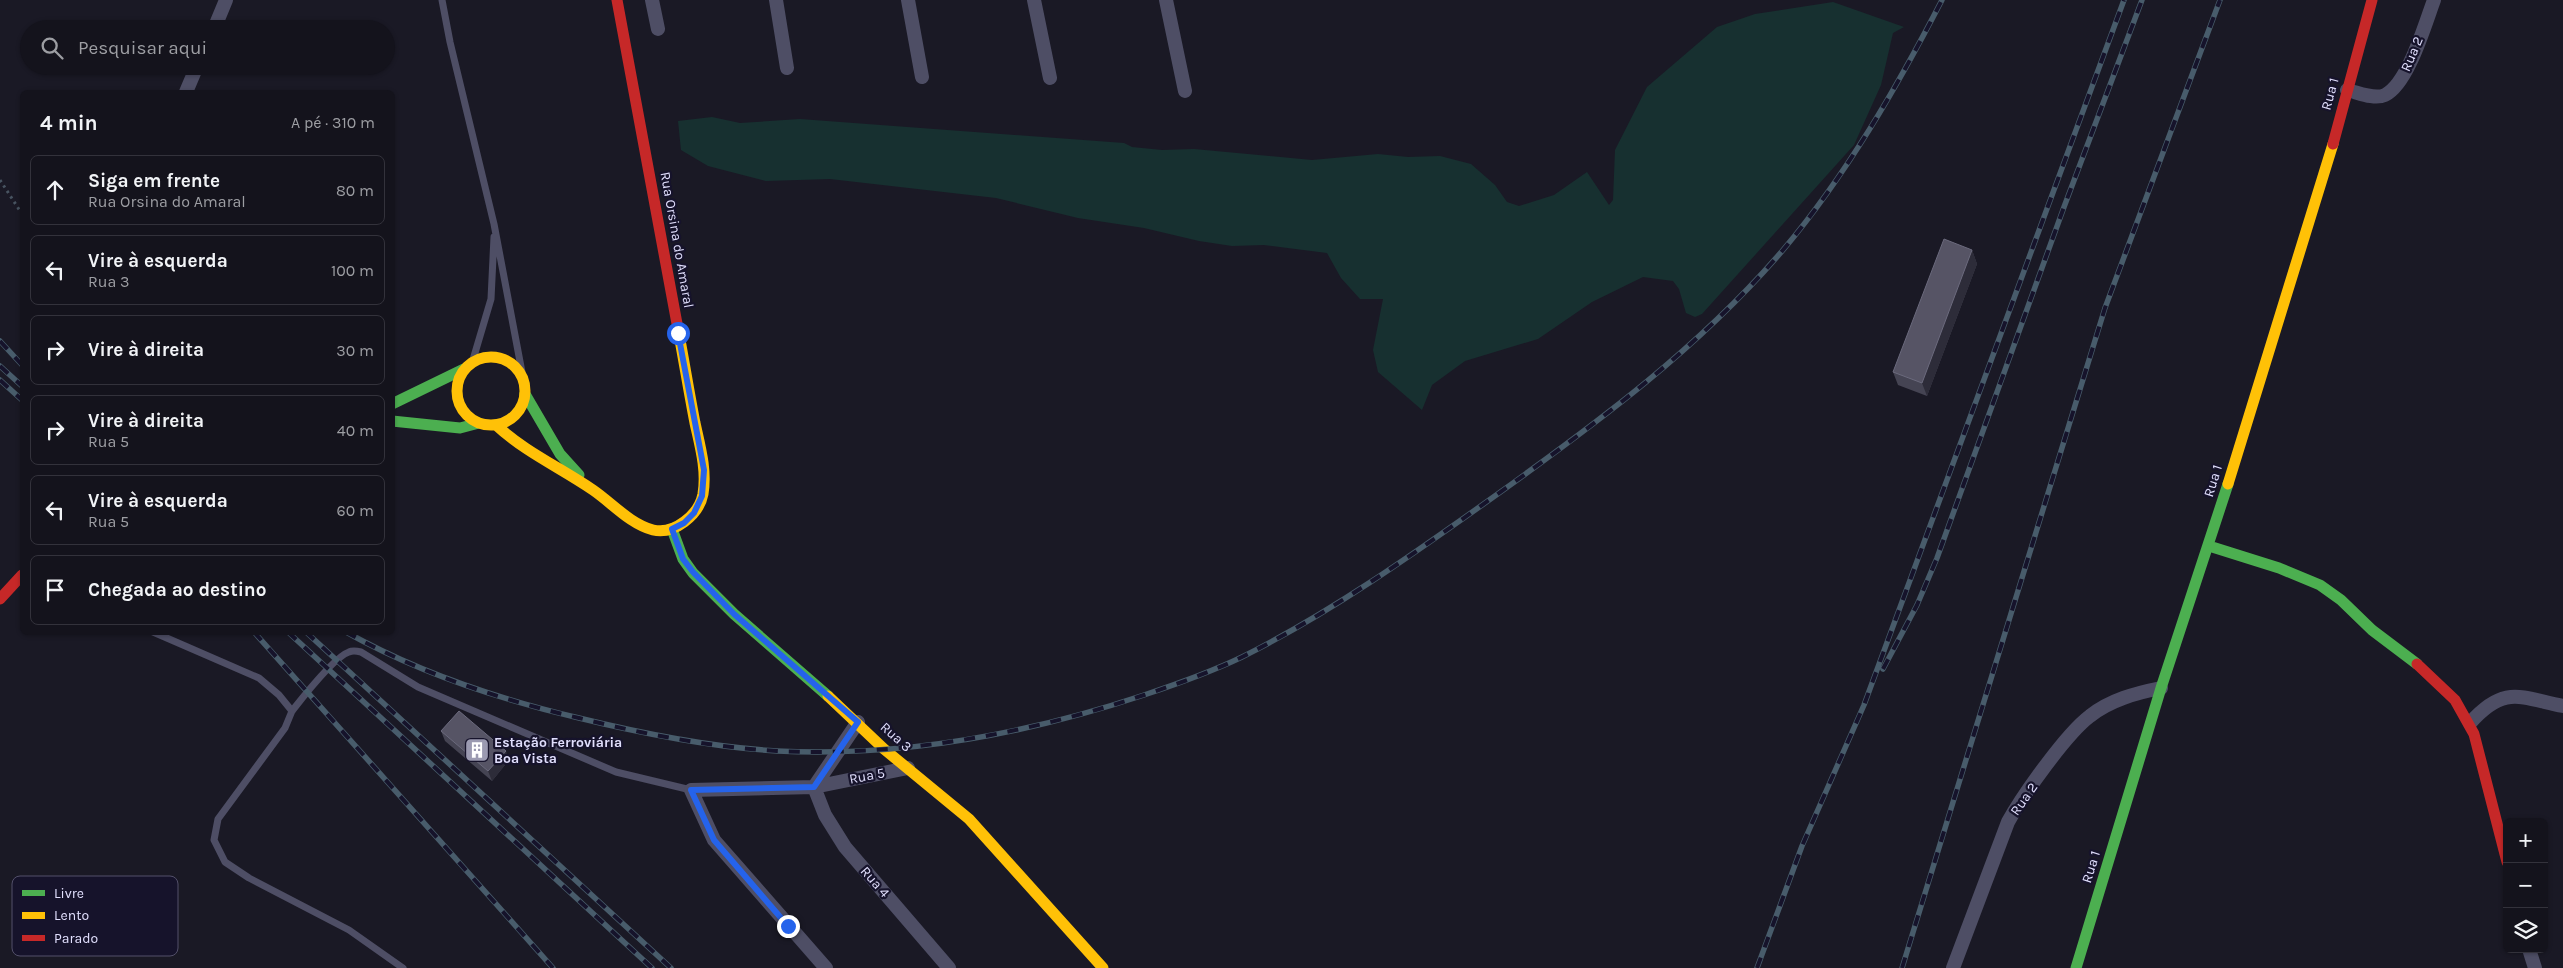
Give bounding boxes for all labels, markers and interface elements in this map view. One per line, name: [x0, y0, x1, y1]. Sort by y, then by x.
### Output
search box: [20, 20, 395, 75]
icon: search: [38, 34, 66, 62]
street label: Rua 2: [2397, 34, 2427, 74]
text: Pesquisar aqui: [78, 37, 207, 59]
street label: Rua 1: [2318, 76, 2342, 112]
text: 4 min: [40, 111, 98, 135]
text: A pé · 310 m: [291, 113, 375, 132]
text: Siga em frente: [88, 170, 220, 192]
street label: Rua Orsina do Amaral: [657, 171, 697, 309]
icon: ahead: [41, 176, 69, 204]
text: 80 m: [336, 181, 374, 200]
text: Rua Orsina do Amaral: [88, 192, 246, 211]
text: Vire à esquerda: [88, 250, 228, 272]
icon: left: [41, 256, 69, 284]
text: 100 m: [331, 261, 374, 280]
text: Rua 3: [88, 272, 130, 291]
route start: [667, 322, 690, 345]
icon: right: [41, 336, 69, 364]
text: Vire à direita: [88, 339, 204, 361]
text: 30 m: [336, 341, 374, 360]
text: Vire à direita: [88, 410, 204, 432]
icon: right: [41, 416, 69, 444]
text: 40 m: [337, 421, 374, 440]
text: Rua 5: [88, 432, 129, 451]
street label: Rua 1: [2200, 463, 2226, 499]
text: Vire à esquerda: [88, 490, 228, 512]
icon: left: [41, 496, 69, 524]
text: 60 m: [337, 501, 374, 520]
text: Rua 5: [88, 512, 129, 531]
icon: arrive: [41, 576, 69, 604]
text: Chegada ao destino: [88, 579, 266, 601]
street label: Rua 3: [877, 719, 915, 755]
place label: Estação Ferroviária Boa Vista: [494, 734, 622, 767]
building icon: Estação Ferroviária Boa Vista: [464, 737, 490, 763]
street label: Rua 5: [848, 764, 886, 788]
street label: Rua 2: [2007, 779, 2041, 819]
map controls: [2503, 818, 2548, 953]
button: +: [2503, 818, 2548, 863]
street label: Rua 1: [2078, 849, 2104, 885]
street label: Rua 4: [857, 863, 893, 901]
button: −: [2503, 863, 2548, 908]
legend: [12, 876, 178, 956]
text: Livre: [54, 885, 84, 902]
text: Lento: [54, 907, 89, 924]
button: layers: [2503, 908, 2548, 953]
route end: [777, 915, 800, 938]
text: Parado: [54, 930, 98, 947]

